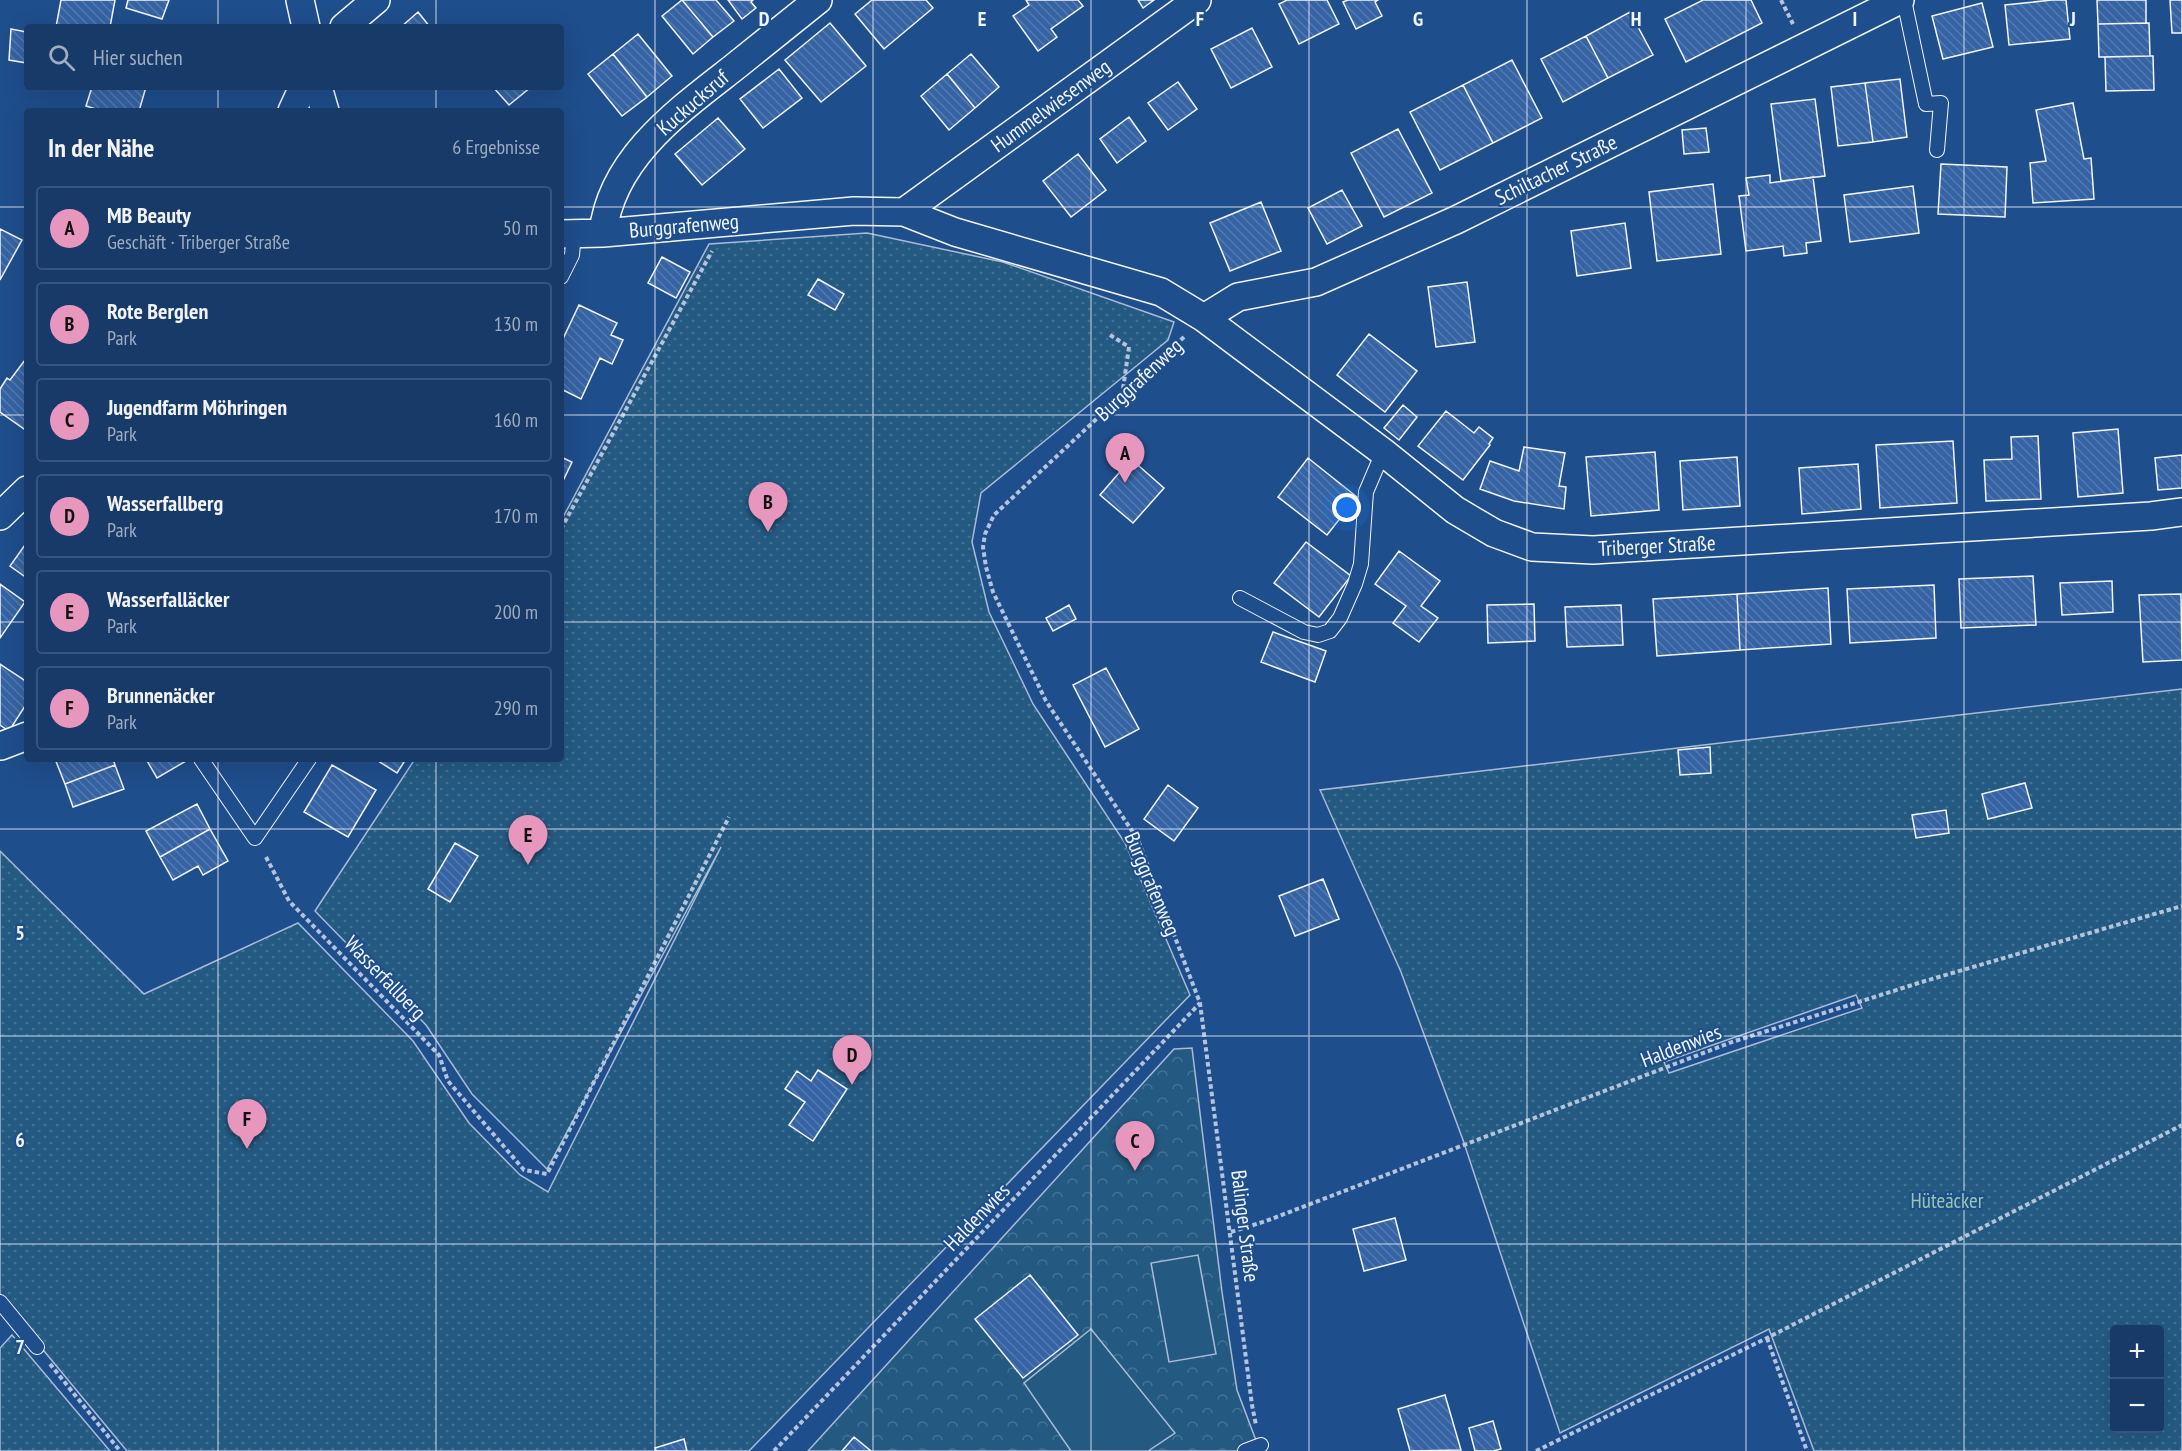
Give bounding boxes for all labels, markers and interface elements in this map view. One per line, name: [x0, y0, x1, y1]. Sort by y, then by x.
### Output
text: D: [759, 6, 770, 32]
text: E: [978, 6, 986, 32]
text: F: [1196, 6, 1204, 32]
text: G: [1413, 6, 1423, 32]
text: H: [1631, 6, 1641, 32]
text: I: [1853, 6, 1857, 32]
text: J: [2069, 6, 2076, 32]
search box: [24, 24, 564, 90]
icon: search: [45, 41, 78, 74]
text: Hier suchen: [93, 43, 183, 71]
street label: Hummelwiesenweg: [985, 53, 1116, 158]
street label: Kuckucksruf: [651, 64, 735, 141]
street label: Schiltacher Straße: [1490, 128, 1621, 211]
text: In der Nähe: [48, 131, 154, 164]
text: 6 Ergebnisse: [452, 134, 540, 160]
text: MB Beauty: [107, 201, 191, 229]
street label: Burggrafenweg: [628, 207, 740, 244]
text: A: [64, 215, 75, 241]
text: 50 m: [503, 215, 538, 241]
text: Geschäft · Triberger Straße: [107, 229, 290, 255]
text: Rote Berglen: [107, 297, 208, 325]
text: B: [65, 311, 74, 337]
text: 130 m: [494, 311, 538, 337]
text: Park: [107, 325, 137, 351]
street label: Burggrafenweg: [1089, 332, 1188, 427]
text: Jugendfarm Möhringen: [107, 393, 287, 421]
text: C: [65, 407, 74, 433]
text: 160 m: [494, 407, 538, 433]
text: Park: [107, 421, 137, 447]
pin: A: [1106, 434, 1144, 483]
pin: B: [748, 482, 788, 532]
text: Wasserfallberg: [107, 489, 223, 517]
your location: [1332, 493, 1361, 522]
text: D: [64, 503, 75, 529]
text: 170 m: [494, 503, 538, 529]
text: Park: [107, 517, 137, 543]
street label: Triberger Straße: [1598, 529, 1716, 562]
text: Wasserfalläcker: [107, 585, 229, 613]
text: E: [65, 599, 74, 625]
text: 200 m: [494, 599, 538, 625]
text: Park: [107, 613, 137, 639]
text: Brunnenäcker: [107, 681, 215, 709]
text: F: [65, 695, 74, 721]
text: 290 m: [494, 695, 538, 721]
text: Park: [107, 709, 137, 735]
pin: E: [508, 816, 548, 865]
street label: Burggrafenweg: [1119, 828, 1186, 940]
text: 5: [15, 920, 25, 946]
street label: Wasserfallberg: [339, 930, 432, 1025]
street label: Haldenwies: [1637, 1018, 1725, 1073]
pin: D: [832, 1036, 872, 1085]
pin: F: [228, 1100, 266, 1149]
pin: C: [1116, 1122, 1154, 1171]
text: 6: [15, 1127, 25, 1153]
street label: Balinger Straße: [1225, 1168, 1266, 1284]
street label: Haldenwies: [938, 1177, 1016, 1256]
park label: Hüteäcker: [1911, 1187, 1984, 1214]
map controls: [2110, 1325, 2164, 1433]
button: +: [2110, 1325, 2164, 1379]
text: 7: [15, 1334, 25, 1360]
button: −: [2110, 1379, 2164, 1433]

